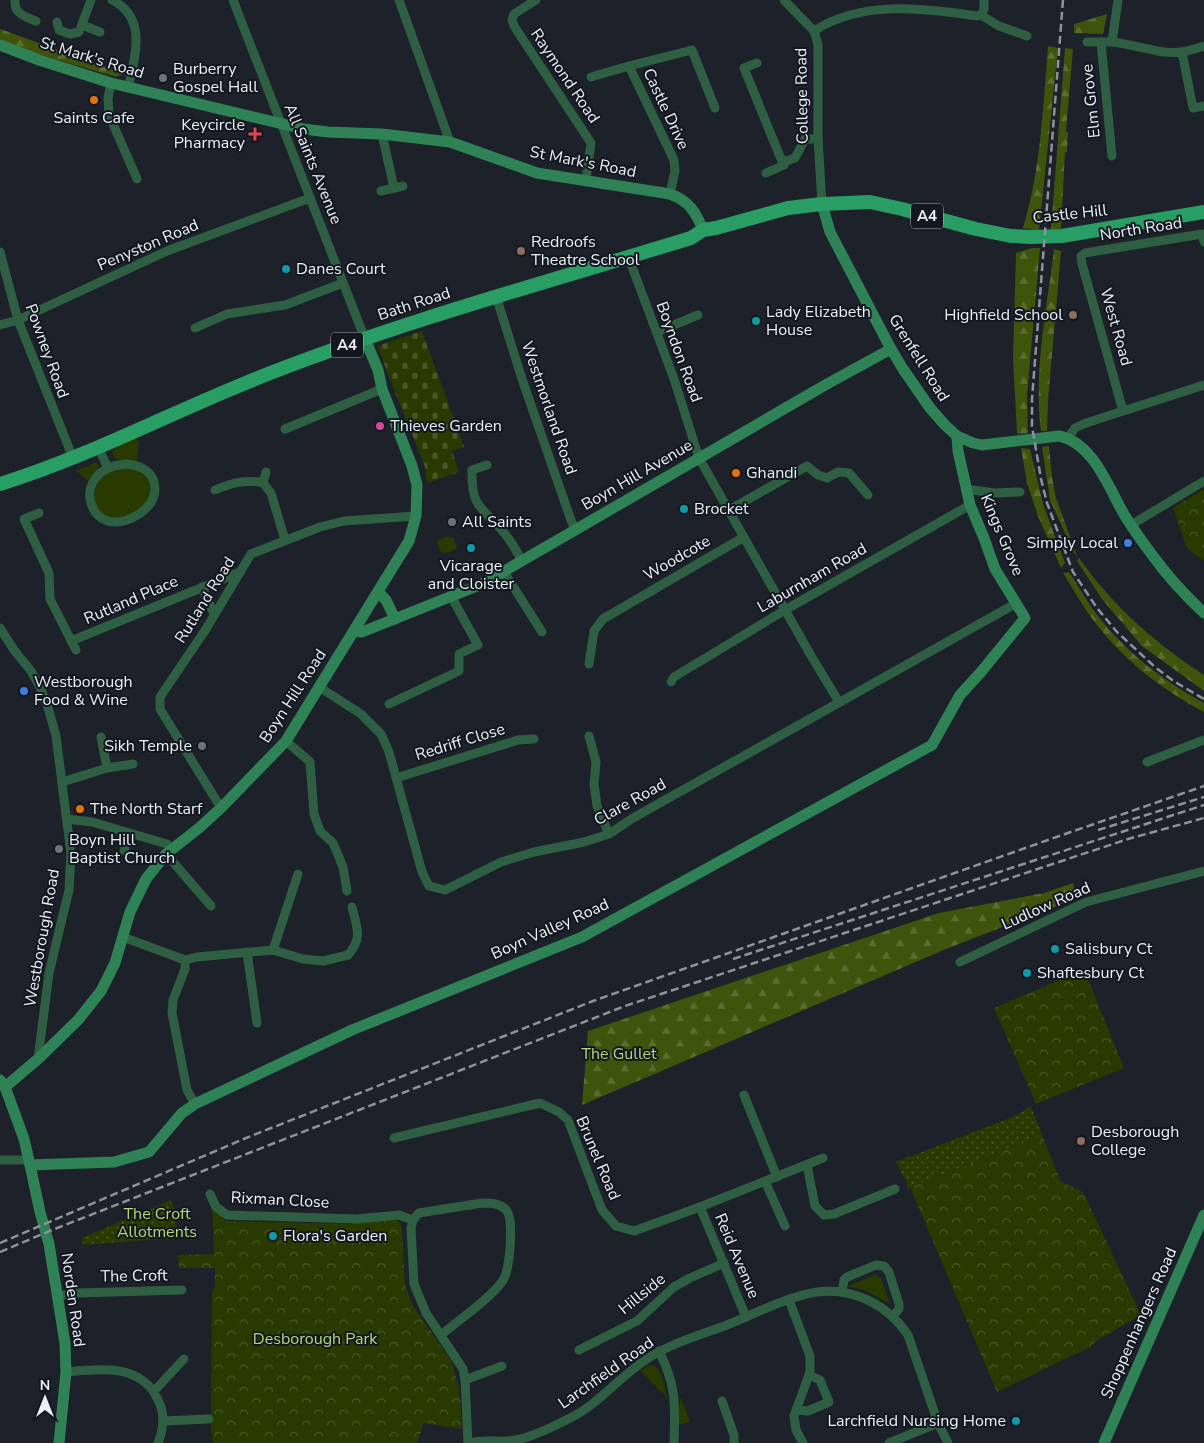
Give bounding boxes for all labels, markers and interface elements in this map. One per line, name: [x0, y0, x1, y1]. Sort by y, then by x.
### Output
street label: Raymond Road: [525, 24, 605, 128]
street label: St Mark's Road: [37, 32, 147, 84]
street label: College Road: [790, 48, 814, 144]
place label: Burberry Gospel Hall: [173, 58, 258, 98]
street label: Elm Grove: [1076, 63, 1106, 139]
street label: Castle Drive: [638, 65, 694, 153]
marker: Burberry Gospel Hall: [157, 72, 169, 84]
marker: Saints Cafe: [88, 94, 100, 106]
street label: All Saints Avenue: [279, 100, 347, 228]
place label: Saints Cafe: [53, 107, 135, 129]
place label: Keycircle Pharmacy: [174, 114, 246, 154]
marker: Keycircle Pharmacy: [249, 128, 261, 140]
street label: St Mark's Road: [528, 141, 638, 183]
street label: Castle Hill: [1032, 199, 1109, 229]
road number: A4: [911, 204, 943, 228]
street label: North Road: [1098, 212, 1184, 246]
street label: Penyston Road: [94, 214, 202, 276]
place label: Redroofs Theatre School: [531, 231, 640, 271]
marker: Redroofs Theatre School: [515, 245, 527, 257]
place label: Danes Court: [296, 258, 386, 280]
marker: Danes Court: [280, 263, 292, 275]
street label: Bath Road: [375, 282, 453, 326]
street label: West Road: [1094, 286, 1138, 368]
street label: Boyndon Road: [651, 299, 707, 405]
street label: Powney Road: [20, 301, 74, 401]
place label: Lady Elizabeth House: [766, 301, 871, 341]
place label: Highfield School: [944, 304, 1063, 326]
marker: Highfield School: [1067, 309, 1079, 321]
street label: Grenfell Road: [883, 310, 955, 406]
marker: Lady Elizabeth House: [750, 315, 762, 327]
road number: A4: [331, 332, 363, 358]
street label: Westmorland Road: [516, 338, 582, 478]
place label: Thieves Garden: [390, 415, 502, 437]
marker: Thieves Garden: [374, 420, 386, 432]
street label: Boyn Hill Avenue: [577, 434, 697, 516]
place label: Ghandi: [746, 462, 797, 484]
marker: Ghandi: [730, 467, 742, 479]
street label: Kings Grove: [975, 491, 1029, 579]
place label: Brocket: [694, 498, 749, 520]
marker: Brocket: [678, 503, 690, 515]
place label: All Saints: [462, 511, 532, 533]
marker: All Saints: [446, 516, 458, 528]
street label: Woodcote: [639, 530, 715, 586]
place label: Simply Local: [1026, 532, 1118, 554]
marker: Simply Local: [1122, 537, 1134, 549]
street label: Laburnham Road: [753, 538, 871, 618]
marker: Vicarage and Cloister: [465, 542, 477, 554]
street label: Rutland Road: [170, 553, 240, 647]
place label: Vicarage and Cloister: [428, 555, 514, 595]
street label: Rutland Place: [81, 570, 181, 630]
street label: Boyn Hill Road: [254, 645, 332, 747]
place label: Westborough Food & Wine: [34, 671, 133, 711]
marker: Westborough Food & Wine: [18, 685, 30, 697]
street label: Redriff Close: [412, 718, 508, 766]
place label: Sikh Temple: [104, 735, 192, 757]
marker: Sikh Temple: [196, 740, 208, 752]
street label: Clare Road: [590, 773, 670, 831]
place label: The North Starf: [90, 798, 203, 820]
marker: The North Starf: [74, 803, 86, 815]
place label: Boyn Hill Baptist Church: [69, 829, 175, 869]
marker: Boyn Hill Baptist Church: [53, 843, 65, 855]
street label: Westborough Road: [19, 867, 65, 1009]
street label: Ludlow Road: [998, 877, 1094, 935]
street label: Boyn Valley Road: [488, 893, 612, 965]
place label: Salisbury Ct: [1065, 938, 1153, 960]
marker: Salisbury Ct: [1049, 943, 1061, 955]
place label: Shaftesbury Ct: [1037, 962, 1144, 984]
marker: Shaftesbury Ct: [1021, 967, 1033, 979]
park label: The Gullet: [581, 1043, 657, 1065]
street label: Brunel Road: [570, 1113, 626, 1203]
place label: Desborough College: [1091, 1121, 1179, 1161]
marker: Desborough College: [1075, 1135, 1087, 1147]
street label: Rixman Close: [230, 1186, 330, 1214]
park label: The Croft Allotments: [117, 1203, 197, 1243]
street label: Reid Avenue: [709, 1210, 765, 1302]
place label: Flora's Garden: [283, 1225, 387, 1247]
marker: Flora's Garden: [267, 1230, 279, 1242]
street label: Shoppenhangers Road: [1096, 1244, 1182, 1402]
street label: Norden Road: [56, 1252, 90, 1348]
street label: The Croft: [100, 1264, 168, 1288]
street label: Hillside: [614, 1268, 670, 1320]
park label: Desborough Park: [253, 1328, 378, 1350]
street label: Larchfield Road: [554, 1332, 658, 1414]
north arrow: [20, 1373, 70, 1423]
text: N: [40, 1376, 50, 1395]
place label: Larchfield Nursing Home: [827, 1410, 1006, 1432]
marker: Larchfield Nursing Home: [1010, 1415, 1022, 1427]

